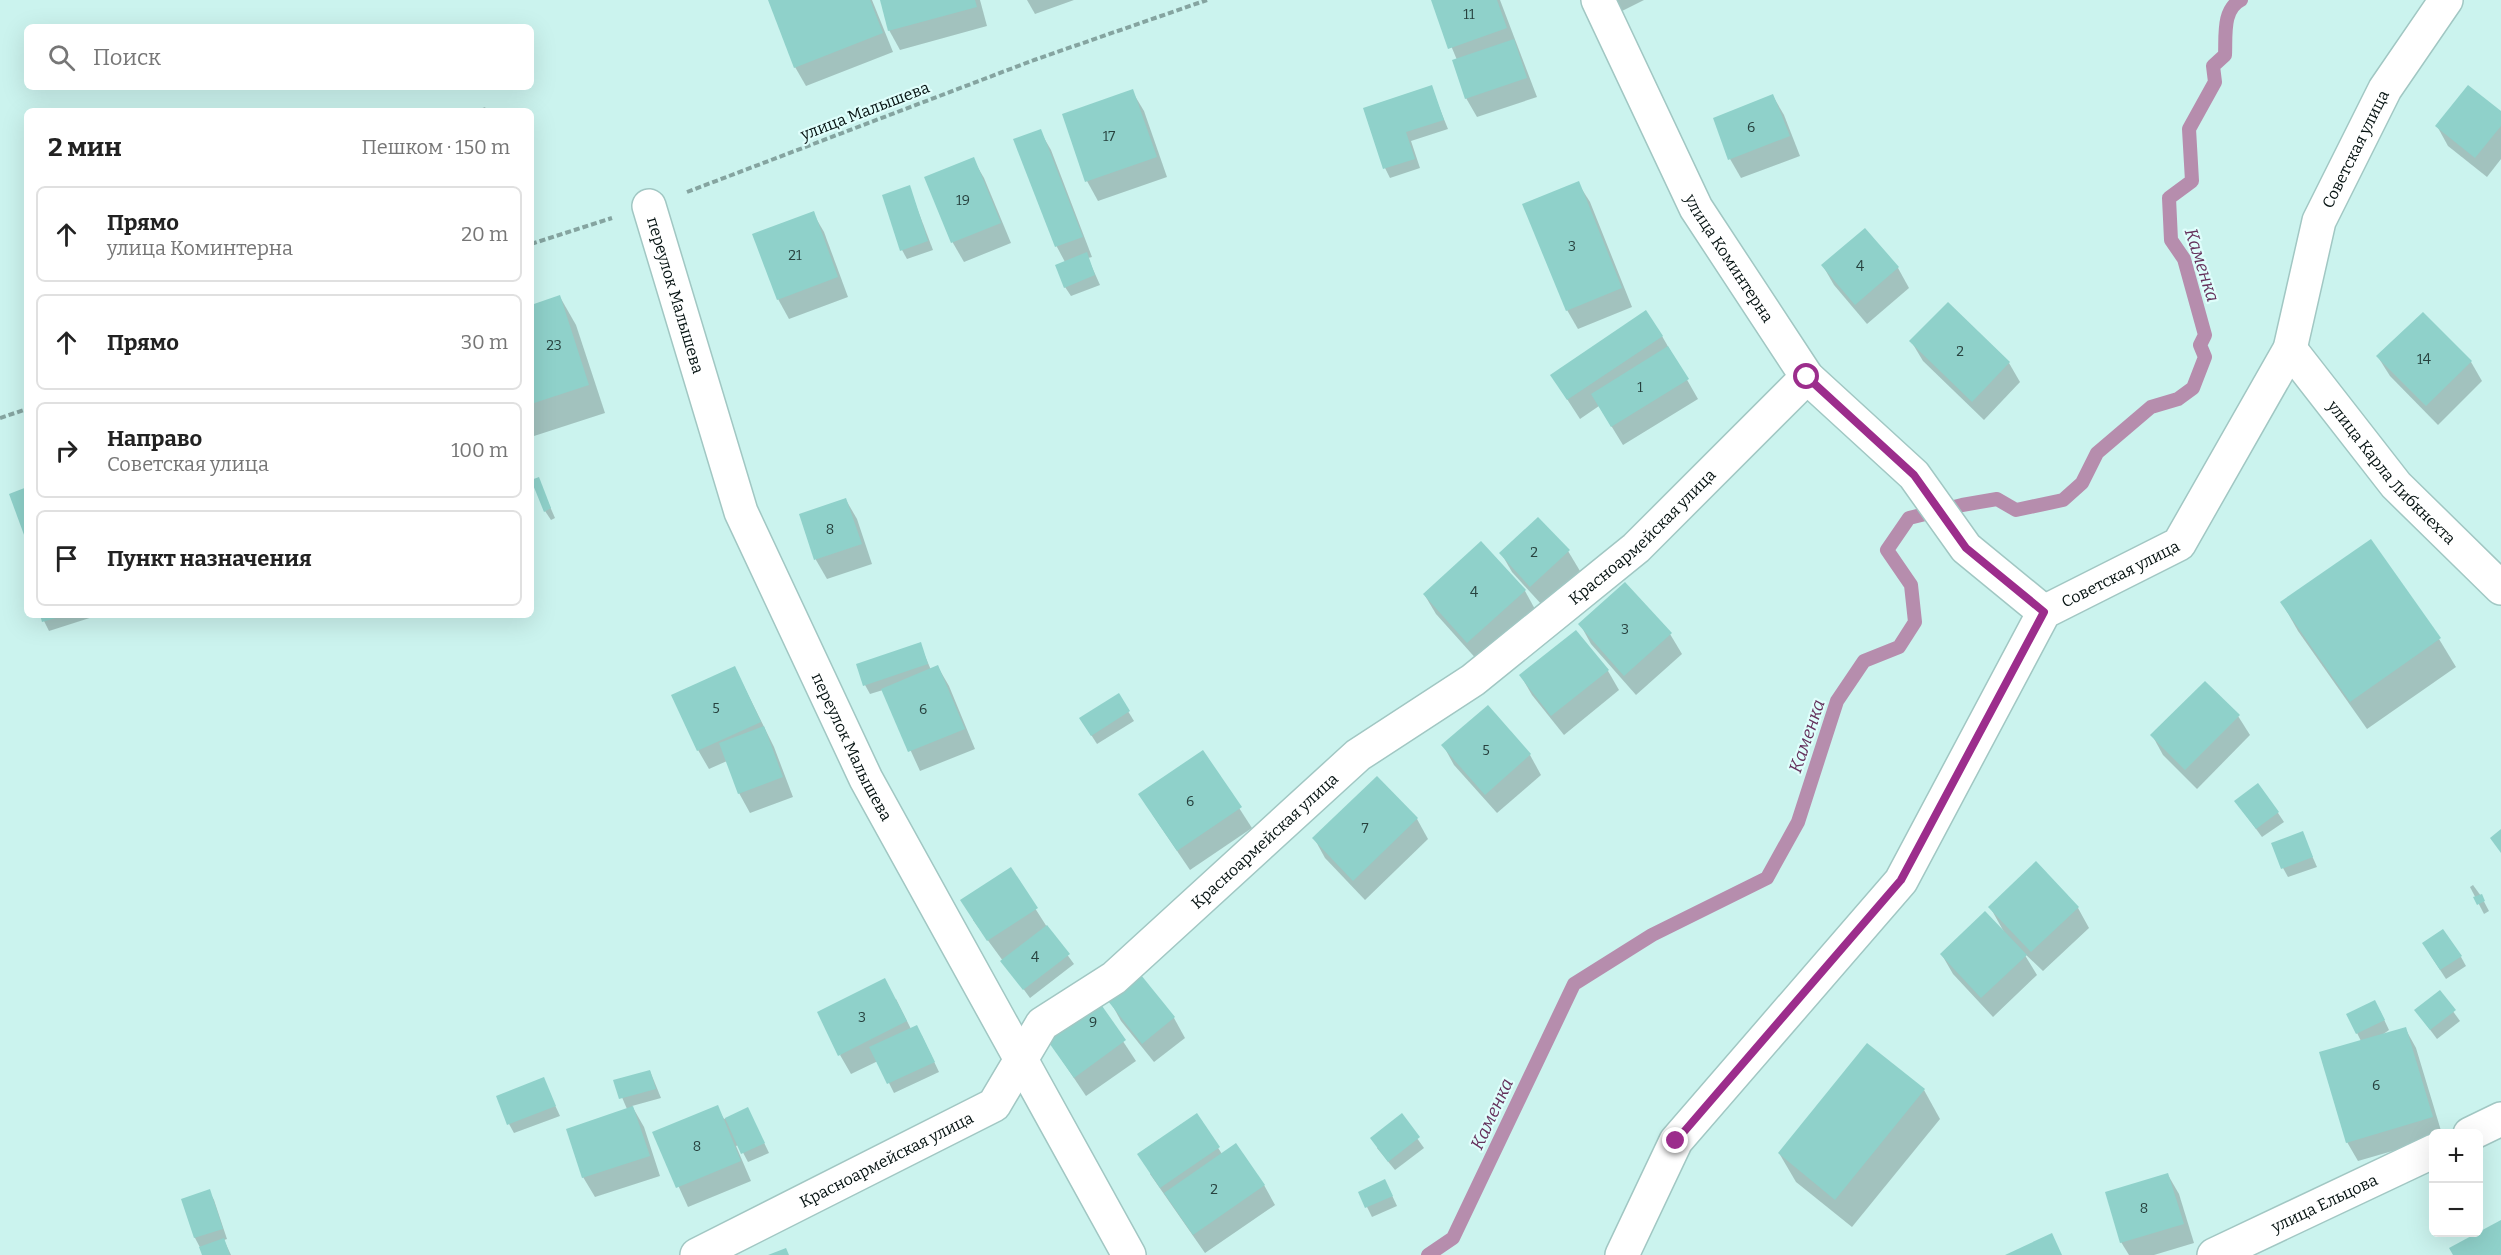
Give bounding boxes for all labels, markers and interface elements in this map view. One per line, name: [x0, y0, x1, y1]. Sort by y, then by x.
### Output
house number: 11: [1463, 6, 1475, 23]
search box: [24, 24, 534, 90]
icon: search: [45, 41, 78, 74]
text: Поиск: [93, 44, 161, 71]
street label: улица Малышева: [797, 78, 932, 145]
street label: Советская улица: [2318, 86, 2393, 211]
house number: 6: [1747, 119, 1755, 136]
house number: 17: [1103, 128, 1115, 145]
text: 2 мин: [48, 132, 122, 163]
text: Пешком · 150 m: [362, 135, 510, 159]
street label: улица Коминтерна: [1681, 190, 1778, 326]
house number: 19: [956, 192, 970, 209]
text: Прямо: [107, 209, 179, 236]
street label: переулок Малышева: [643, 215, 708, 376]
icon: ahead: [50, 218, 83, 251]
text: 20 m: [461, 222, 508, 246]
water label: Каменка: [2180, 225, 2224, 305]
text: улица Коминтерна: [107, 236, 293, 260]
house number: 3: [1568, 238, 1576, 255]
house number: 21: [788, 247, 802, 264]
house number: 4: [1856, 258, 1864, 275]
icon: ahead: [50, 326, 83, 359]
text: Прямо: [107, 329, 179, 356]
text: 30 m: [461, 330, 508, 354]
house number: 23: [546, 337, 562, 354]
house number: 2: [1956, 343, 1964, 360]
house number: 14: [2417, 351, 2431, 368]
route start: [1793, 363, 1819, 389]
house number: 1: [1637, 379, 1643, 396]
street label: улица Карла Либкнехта: [2323, 396, 2460, 548]
text: Направо: [107, 425, 202, 452]
icon: right: [50, 434, 83, 467]
text: 100 m: [451, 438, 508, 462]
text: Советская улица: [107, 452, 269, 476]
street label: Красноармейская улица: [1565, 465, 1719, 608]
house number: 8: [826, 521, 834, 538]
street label: Советская улица: [2058, 536, 2183, 611]
icon: arrive: [50, 542, 83, 575]
house number: 2: [1530, 544, 1538, 561]
text: Пункт назначения: [107, 545, 312, 572]
house number: 4: [1470, 584, 1478, 601]
house number: 3: [1621, 621, 1629, 638]
street label: переулок Малышева: [808, 669, 897, 824]
water label: Каменка: [1784, 696, 1830, 776]
house number: 5: [712, 700, 720, 717]
house number: 6: [919, 701, 927, 718]
house number: 5: [1482, 742, 1490, 759]
street label: Красноармейская улица: [1187, 769, 1342, 912]
house number: 6: [1186, 793, 1194, 810]
house number: 7: [1361, 820, 1369, 837]
house number: 4: [1031, 949, 1039, 966]
house number: 3: [858, 1009, 866, 1026]
house number: 9: [1089, 1014, 1097, 1031]
water label: Каменка: [1466, 1075, 1518, 1153]
house number: 6: [2372, 1077, 2380, 1094]
street label: Красноармейская улица: [796, 1108, 976, 1211]
route end: [1662, 1127, 1688, 1153]
map controls: [2429, 1129, 2483, 1237]
button: +: [2429, 1129, 2483, 1183]
house number: 8: [693, 1138, 701, 1155]
street label: улица Ельцова: [2267, 1170, 2381, 1236]
house number: 2: [1210, 1181, 1218, 1198]
button: −: [2429, 1183, 2483, 1237]
house number: 8: [2140, 1200, 2148, 1217]

